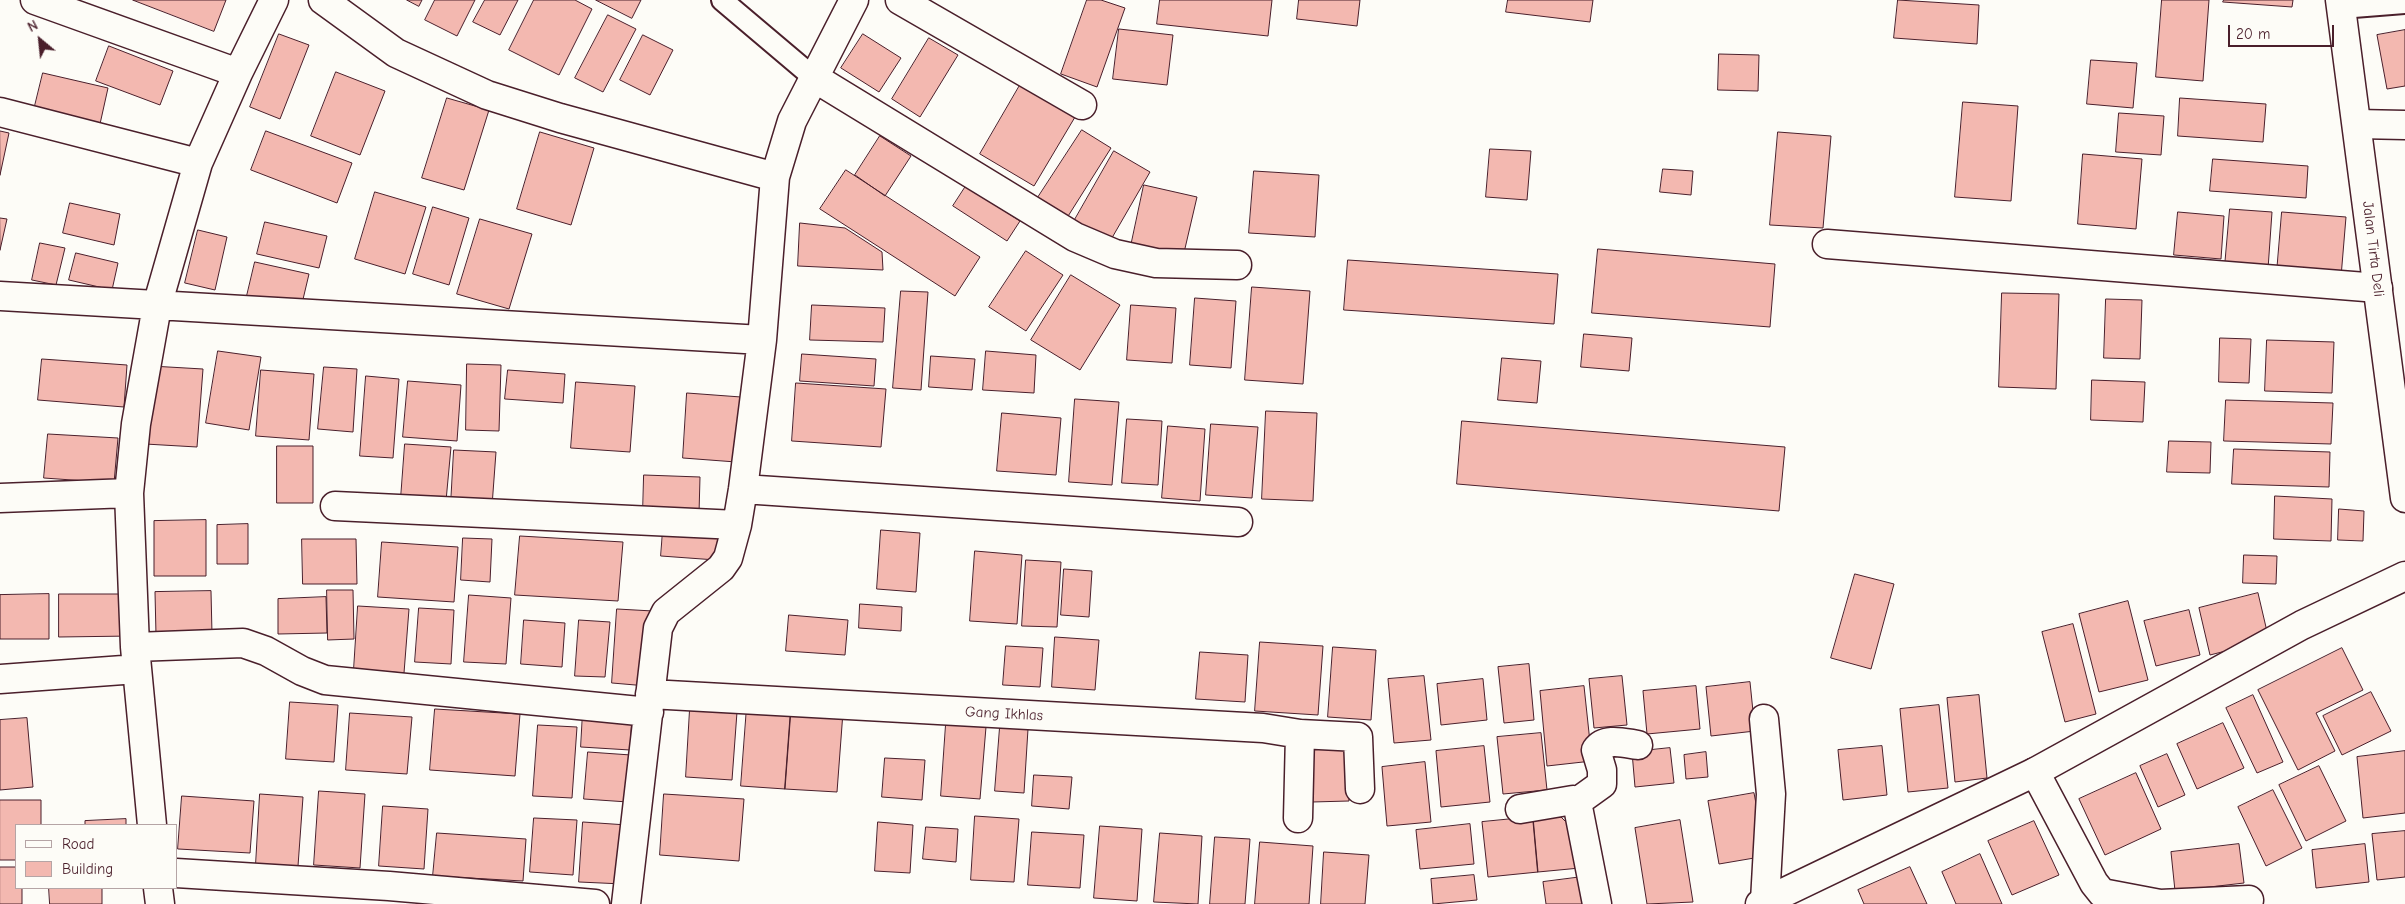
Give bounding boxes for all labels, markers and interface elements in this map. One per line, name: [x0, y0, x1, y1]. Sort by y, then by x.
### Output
north arrow: [15, 15, 65, 65]
scale bar: [2230, 15, 2336, 47]
text: N: [25, 17, 41, 36]
text: 20 m: [2236, 25, 2270, 43]
street label: Jalan Tirta Deli: [2358, 200, 2388, 298]
street label: Gang Ikhlas: [964, 703, 1044, 725]
legend: [15, 824, 178, 889]
text: Road: [62, 835, 94, 853]
text: Building: [62, 860, 113, 878]

